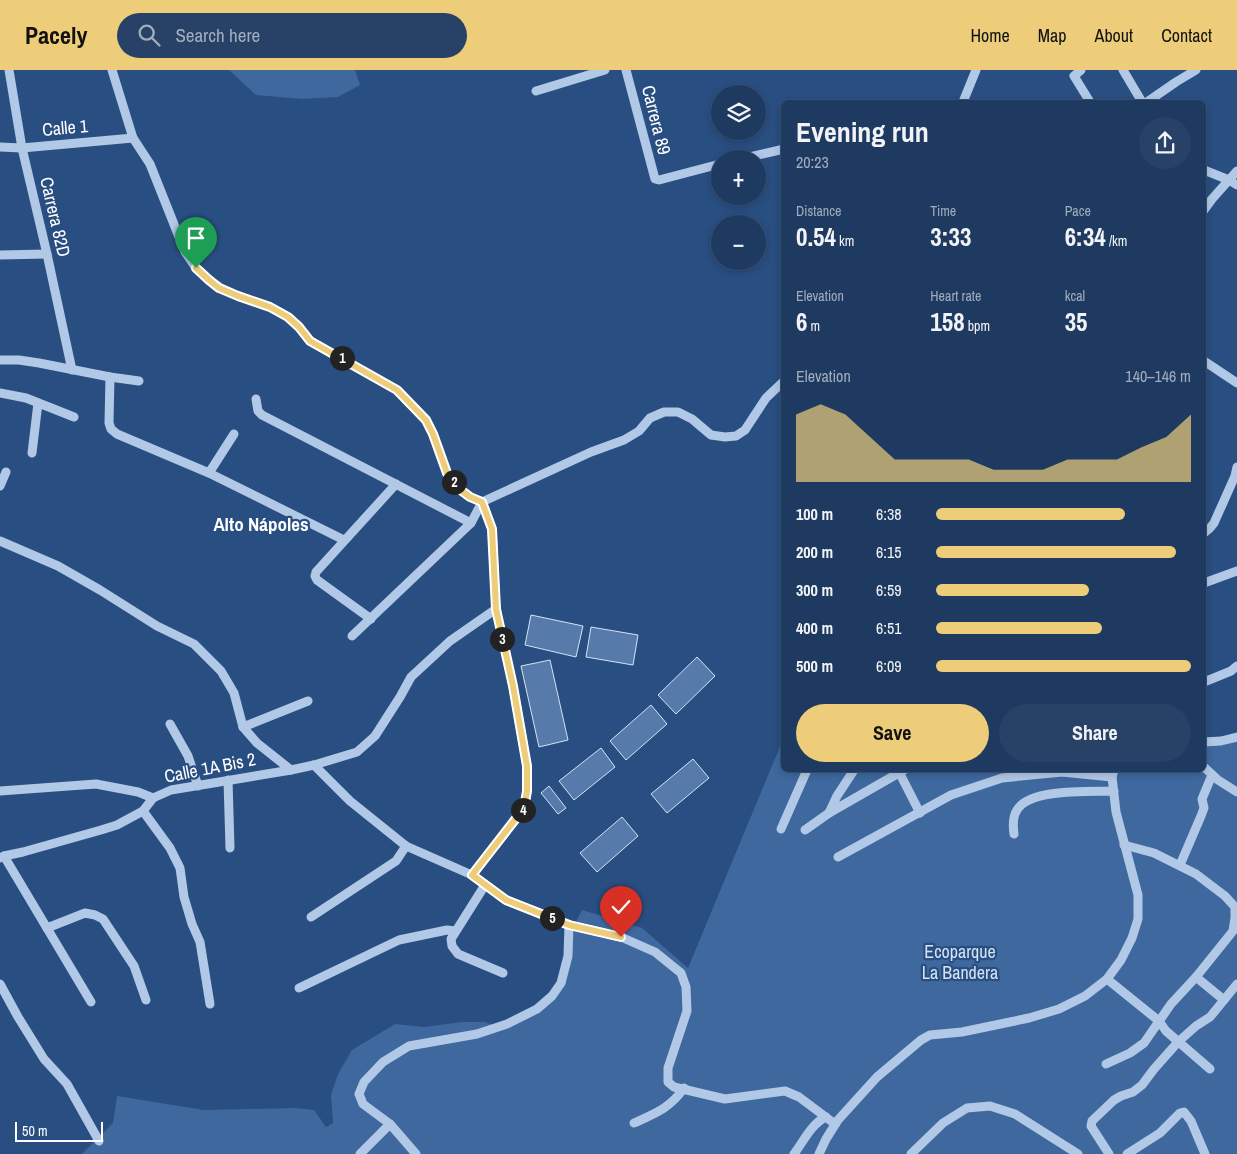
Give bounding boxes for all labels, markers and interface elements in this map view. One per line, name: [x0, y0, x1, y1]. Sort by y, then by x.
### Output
search box: [117, 13, 467, 58]
text: Pacely: [25, 19, 87, 51]
icon: search: [135, 21, 163, 49]
text: Search here: [175, 22, 260, 48]
text: Home: [970, 23, 1010, 48]
text: Map: [1038, 23, 1067, 48]
text: About: [1095, 23, 1133, 48]
text: Contact: [1161, 23, 1212, 48]
street label: Carrera 89: [636, 83, 677, 157]
map controls: [711, 85, 766, 270]
button: layers: [711, 85, 766, 140]
street label: Calle 1: [41, 113, 90, 142]
text: Evening run: [796, 113, 929, 151]
button: share: [1139, 117, 1191, 169]
button: +: [711, 150, 766, 205]
text: 20:23: [796, 151, 829, 173]
street label: Carrera 82D: [34, 175, 77, 259]
text: Distance: [796, 202, 841, 220]
text: Time: [930, 202, 956, 220]
text: Pace: [1065, 202, 1091, 220]
button: −: [711, 215, 766, 270]
pin: [175, 217, 217, 268]
text: 0.54: [796, 220, 836, 254]
text: 3:33: [930, 220, 971, 254]
text: 6:34: [1065, 220, 1106, 254]
icon: arrive: [182, 224, 210, 252]
text: km: [836, 232, 854, 250]
text: /km: [1106, 232, 1127, 250]
text: Elevation: [796, 287, 844, 305]
text: Heart rate: [930, 287, 981, 305]
text: kcal: [1065, 287, 1085, 305]
text: 6: [796, 305, 807, 339]
text: 158: [930, 305, 965, 339]
text: 35: [1065, 305, 1087, 339]
text: m: [807, 317, 820, 335]
text: bpm: [965, 317, 990, 335]
pin: 1: [330, 346, 354, 370]
text: 1: [339, 349, 346, 367]
text: Elevation: [796, 365, 851, 387]
text: 140–146 m: [1125, 365, 1191, 387]
pin: 2: [442, 470, 466, 494]
text: 2: [451, 473, 458, 491]
text: 100 m: [796, 503, 833, 525]
text: 6:38: [876, 503, 902, 525]
district label: Alto Nápoles: [213, 511, 309, 537]
text: 200 m: [796, 541, 833, 563]
text: 6:15: [876, 541, 902, 563]
text: 300 m: [796, 579, 833, 601]
text: 6:59: [876, 579, 902, 601]
text: 400 m: [796, 617, 833, 639]
text: 6:51: [876, 617, 902, 639]
pin: 3: [490, 626, 514, 652]
text: 3: [499, 630, 506, 648]
text: 500 m: [796, 655, 833, 677]
text: 6:09: [876, 655, 902, 677]
button: Save: [796, 704, 989, 762]
button: Share: [999, 704, 1191, 762]
street label: Calle 1A Bis 2: [162, 746, 258, 789]
pin: 4: [510, 798, 536, 822]
text: 4: [520, 801, 527, 819]
pin: [600, 886, 642, 937]
icon: check: [607, 893, 635, 921]
pin: 5: [540, 906, 564, 930]
text: 5: [549, 909, 556, 927]
park label: Ecoparque La Bandera: [922, 939, 998, 985]
scale bar: [15, 1119, 102, 1142]
text: 50 m: [22, 1122, 48, 1140]

